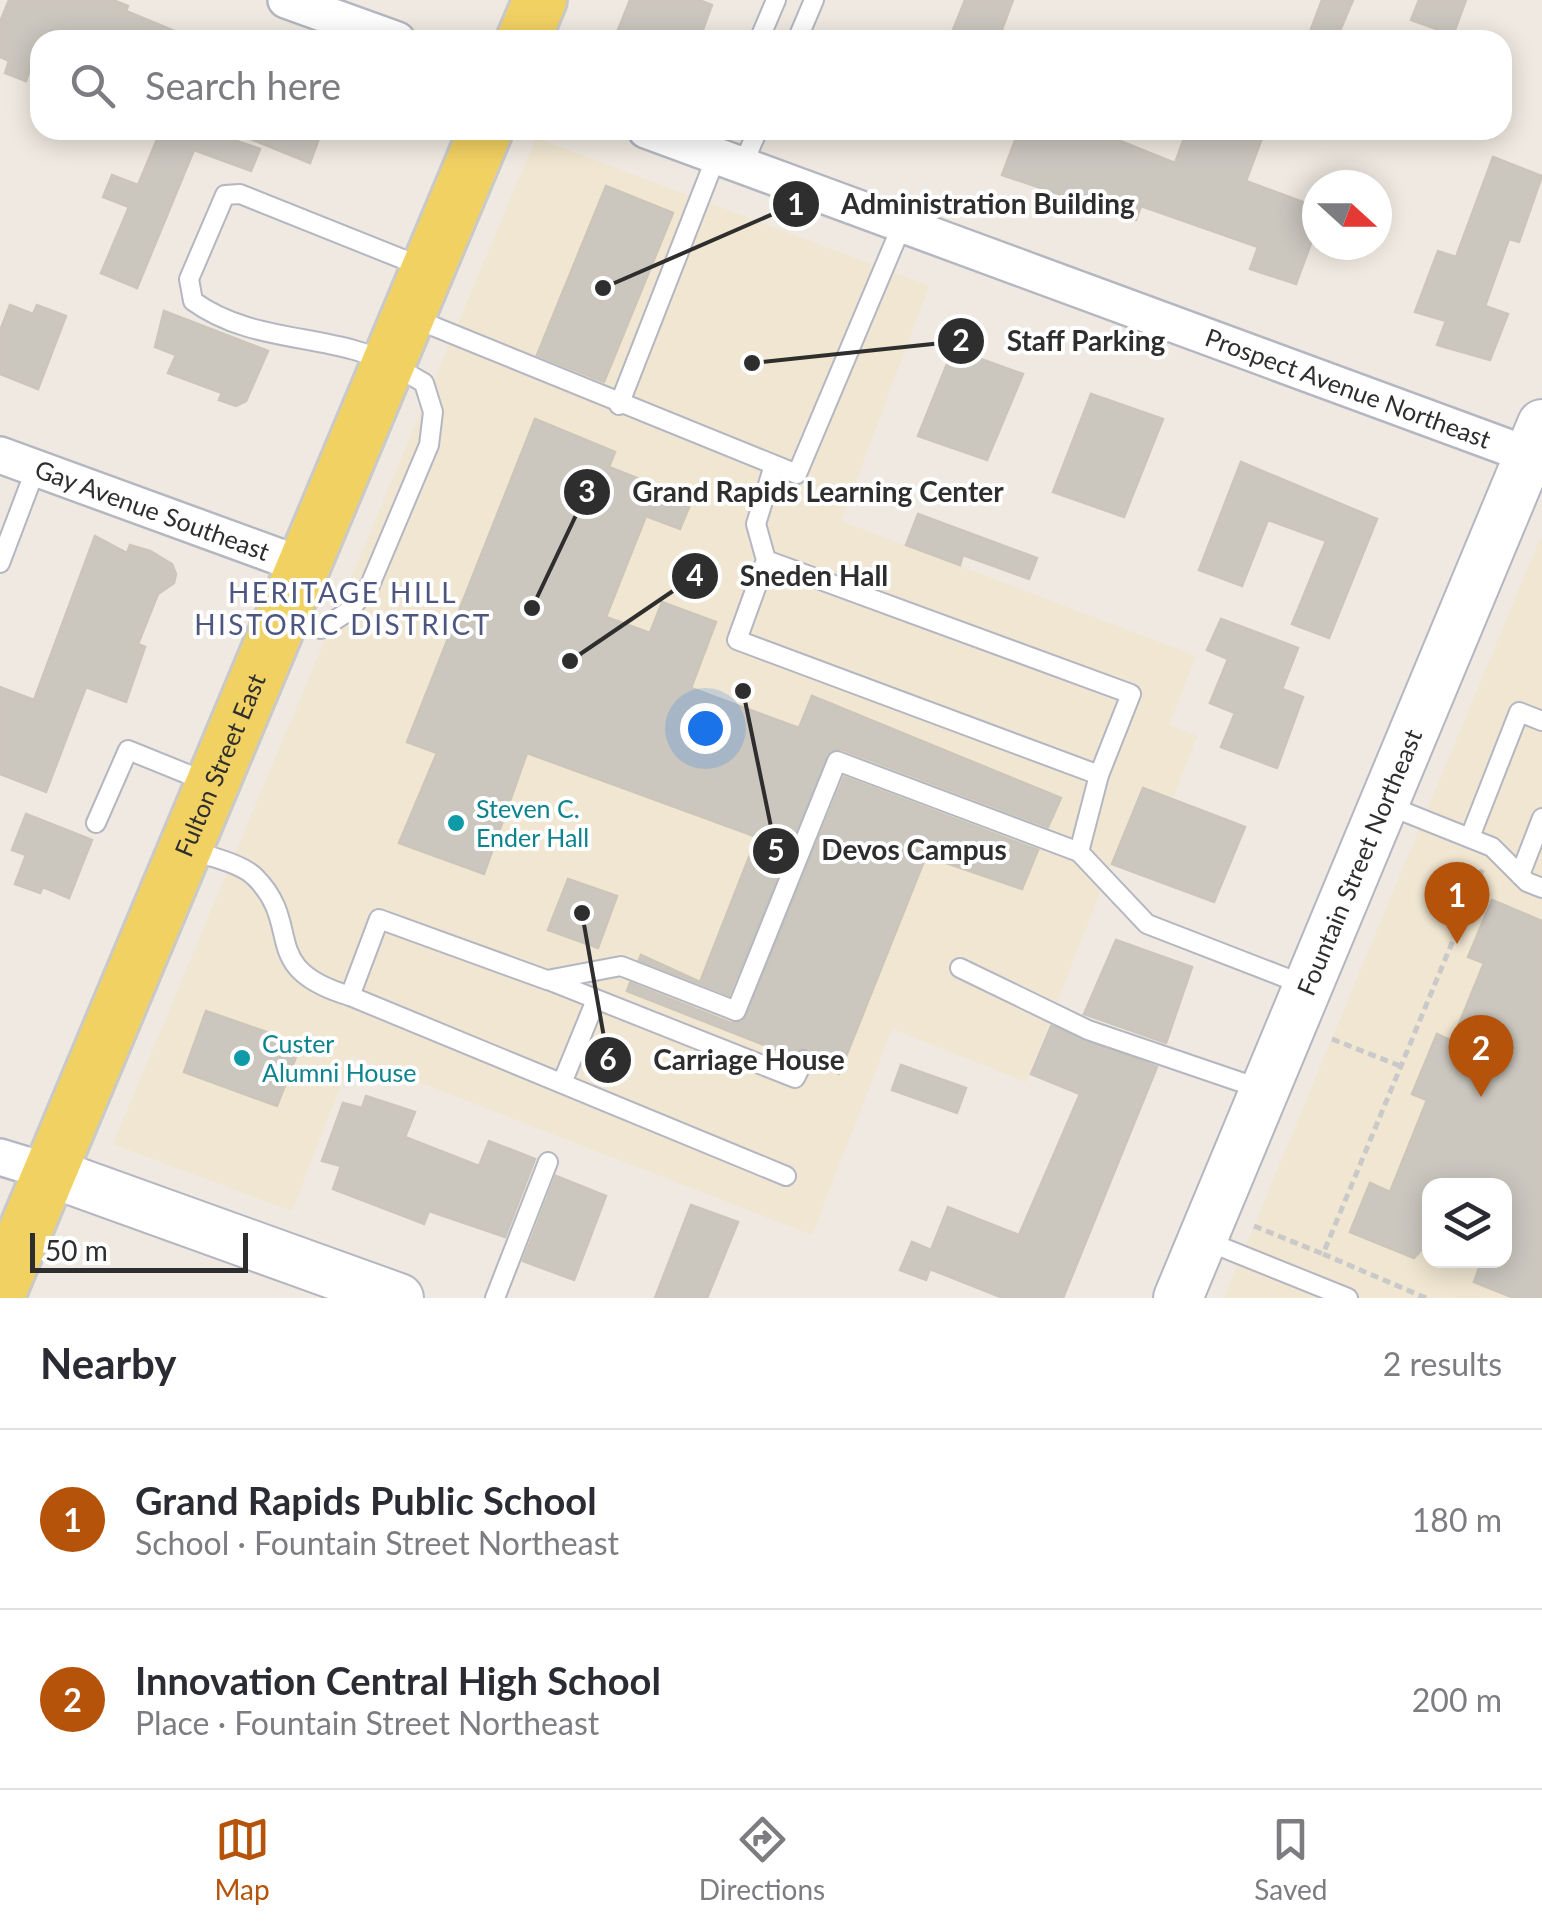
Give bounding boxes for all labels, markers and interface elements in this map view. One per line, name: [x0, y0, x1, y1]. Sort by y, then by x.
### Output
search box: [30, 30, 1512, 140]
icon: search: [65, 58, 120, 113]
text: Search here: [145, 62, 341, 108]
north arrow: [1302, 170, 1392, 260]
callout: Administration Building: [771, 175, 1155, 233]
text: 1: [787, 185, 805, 221]
text: Administration Building: [840, 186, 1135, 220]
callout: Staff Parking: [936, 312, 1185, 370]
text: 2: [952, 321, 970, 357]
street label: Prospect Avenue Northeast: [1202, 321, 1495, 454]
text: Staff Parking: [1007, 323, 1166, 357]
street label: Gay Avenue Southeast: [31, 453, 274, 566]
callout: Grand Rapids Learning Center: [562, 463, 1024, 521]
text: 3: [578, 472, 596, 508]
text: Grand Rapids Learning Center: [632, 474, 1004, 508]
callout: Sneden Hall: [670, 547, 909, 605]
text: 4: [686, 556, 704, 592]
text: Sneden Hall: [740, 558, 888, 592]
district label: HERITAGE HILL HISTORIC DISTRICT: [194, 575, 492, 641]
street label: Fulton Street East: [168, 669, 271, 861]
your location: [680, 703, 731, 754]
street label: Fountain Street Northeast: [1290, 724, 1427, 999]
place label: Steven C. Ender Hall: [476, 793, 589, 852]
marker: Steven C. Ender Hall: [445, 812, 467, 834]
callout: Devos Campus: [751, 822, 1026, 880]
text: 5: [767, 831, 785, 867]
text: Devos Campus: [821, 832, 1007, 866]
pin: 1: [1424, 862, 1490, 944]
pin: 2: [1448, 1014, 1514, 1097]
place label: Custer Alumni House: [262, 1028, 416, 1087]
callout: Carriage House: [583, 1031, 865, 1089]
text: 6: [599, 1040, 617, 1076]
text: Carriage House: [653, 1042, 845, 1076]
marker: Custer Alumni House: [231, 1047, 253, 1069]
map controls: [1422, 1178, 1512, 1268]
button: layers: [1422, 1178, 1512, 1268]
scale bar: [30, 1228, 248, 1272]
text: 50 m: [45, 1233, 108, 1267]
text: Nearby: [40, 1338, 177, 1388]
text: 2 results: [1383, 1344, 1502, 1383]
text: Grand Rapids Public School: [135, 1477, 597, 1523]
text: 1: [63, 1500, 82, 1539]
text: 180 m: [1412, 1500, 1502, 1539]
text: School · Fountain Street Northeast: [135, 1523, 619, 1562]
text: Innovation Central High School: [135, 1657, 661, 1703]
text: 2: [63, 1680, 82, 1719]
text: 200 m: [1412, 1680, 1502, 1719]
text: Place · Fountain Street Northeast: [135, 1703, 599, 1742]
tab: Map: [215, 1812, 270, 1906]
tab: Directions: [699, 1812, 825, 1906]
tab: Saved: [1254, 1812, 1327, 1906]

